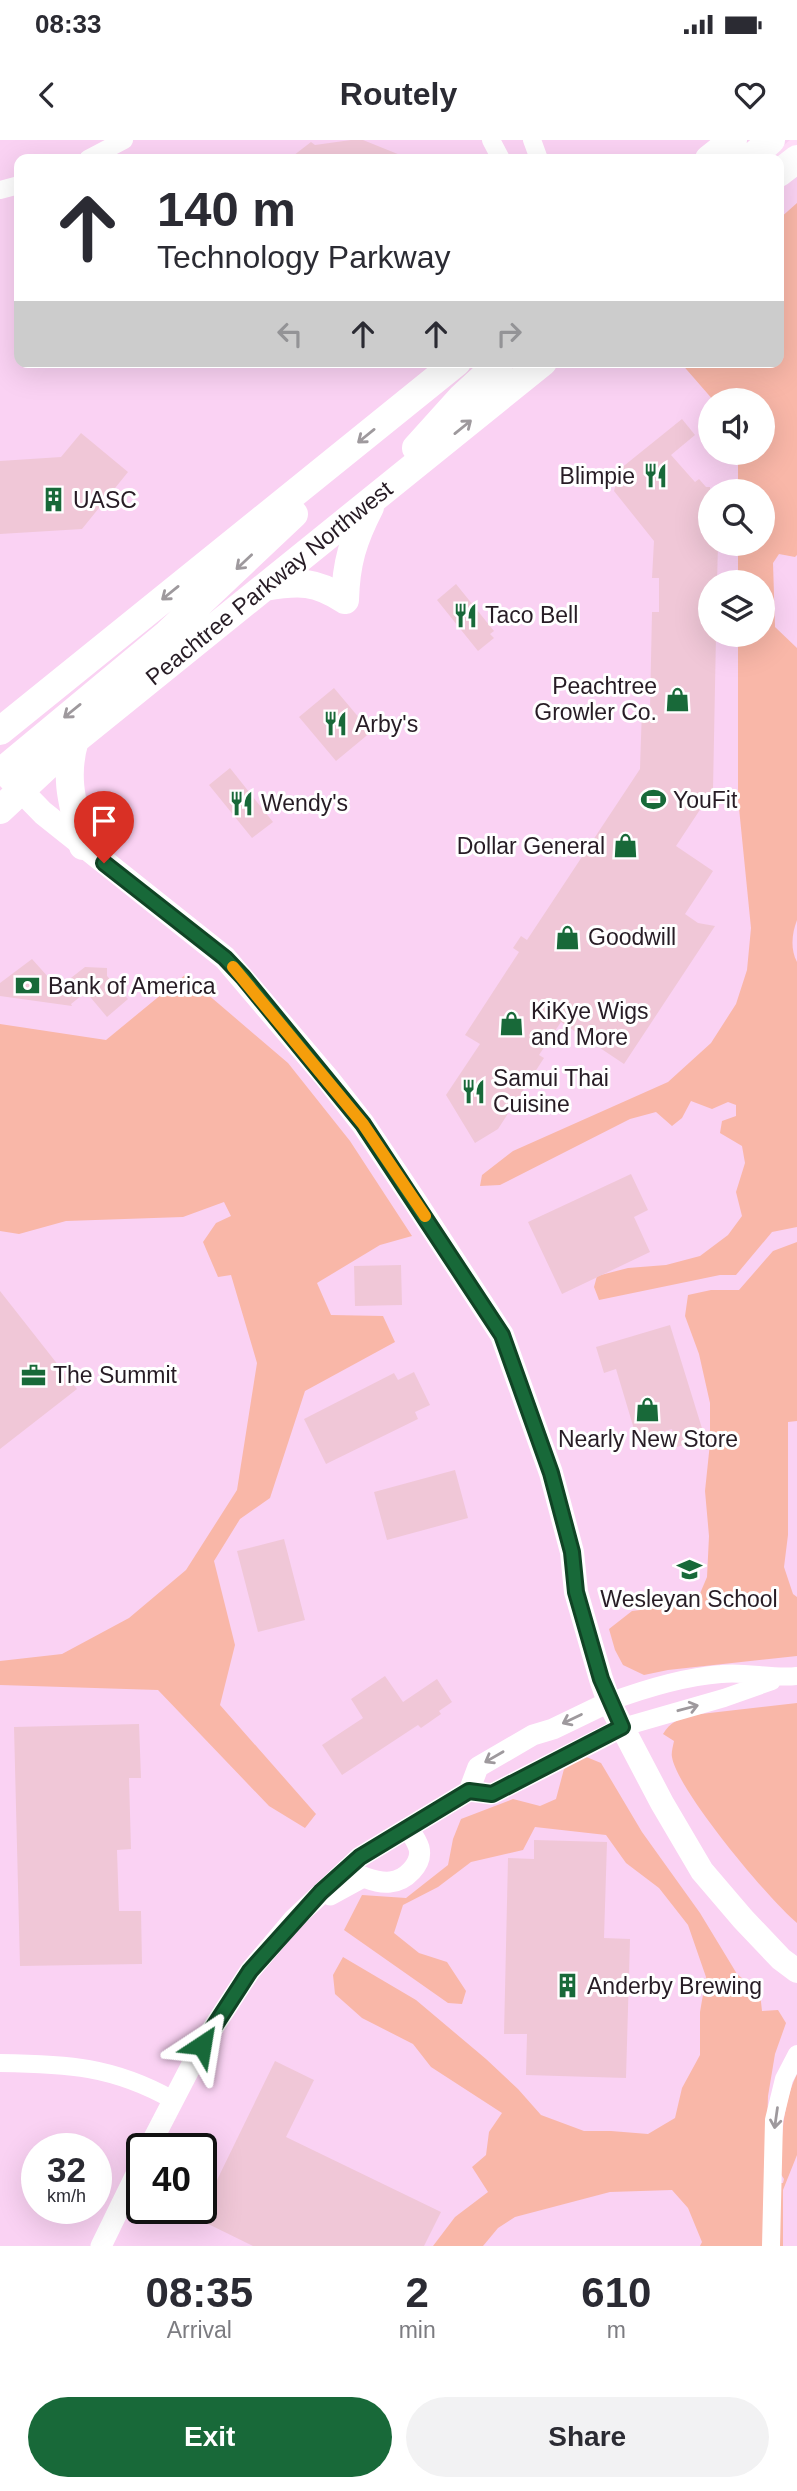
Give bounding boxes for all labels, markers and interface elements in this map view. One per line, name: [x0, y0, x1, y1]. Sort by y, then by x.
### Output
text: 08:33: [35, 9, 102, 39]
icon: back: [28, 76, 66, 114]
text: Routely: [340, 76, 457, 112]
icon: heart: [731, 76, 769, 114]
icon: ahead: [42, 182, 133, 273]
text: 140 m: [157, 182, 296, 236]
text: Technology Parkway: [157, 239, 450, 275]
icon: left: [271, 315, 309, 353]
icon: ahead: [344, 315, 382, 353]
icon: ahead: [417, 315, 455, 353]
icon: right: [490, 315, 528, 353]
map controls: [698, 388, 775, 647]
button: sound: [698, 388, 775, 465]
one-way arrow: [453, 419, 471, 435]
one-way arrow: [357, 428, 375, 443]
restaurant icon: Blimpie: [641, 462, 669, 490]
place label: Blimpie: [560, 463, 635, 489]
street label: Peachtree Parkway Northwest: [141, 475, 398, 690]
button: search: [698, 479, 775, 556]
building icon: UASC: [39, 486, 67, 514]
place label: UASC: [73, 487, 137, 513]
one-way arrow: [236, 554, 253, 571]
button: layers: [698, 570, 775, 647]
one-way arrow: [162, 586, 180, 601]
restaurant icon: Taco Bell: [451, 601, 479, 629]
place label: Taco Bell: [485, 602, 578, 628]
place label: Peachtree Growler Co.: [534, 673, 657, 725]
shop icon: Peachtree Growler Co.: [663, 685, 691, 713]
one-way arrow: [64, 704, 82, 719]
restaurant icon: Arby's: [321, 710, 349, 738]
place label: Arby's: [355, 711, 418, 737]
sports icon: YouFit: [639, 786, 667, 814]
place label: YouFit: [673, 787, 738, 813]
restaurant icon: Wendy's: [227, 789, 255, 817]
place label: Wendy's: [261, 790, 348, 816]
pin: [74, 791, 134, 863]
icon: arrive: [85, 802, 123, 840]
shop icon: Dollar General: [611, 832, 639, 860]
place label: Dollar General: [457, 833, 605, 859]
shop icon: Goodwill: [554, 923, 582, 951]
place label: Goodwill: [588, 924, 676, 950]
bank icon: Bank of America: [14, 972, 42, 1000]
place label: Bank of America: [48, 973, 216, 999]
place label: KiKye Wigs and More: [531, 998, 649, 1050]
shop icon: KiKye Wigs and More: [497, 1010, 525, 1038]
place label: Samui Thai Cuisine: [493, 1065, 609, 1117]
restaurant icon: Samui Thai Cuisine: [459, 1077, 487, 1105]
office icon: The Summit: [19, 1361, 47, 1389]
place label: The Summit: [53, 1362, 178, 1388]
shop icon: Nearly New Store: [634, 1395, 662, 1423]
place label: Nearly New Store: [558, 1426, 738, 1452]
school or university icon: Wesleyan School: [675, 1555, 703, 1583]
place label: Wesleyan School: [600, 1586, 778, 1612]
one-way arrow: [676, 1701, 699, 1714]
one-way arrow: [562, 1713, 583, 1727]
one-way arrow: [485, 1750, 505, 1764]
building icon: Anderby Brewing: [553, 1972, 581, 2000]
place label: Anderby Brewing: [587, 1973, 762, 1999]
position arrow: [165, 2008, 239, 2082]
one-way arrow: [769, 2106, 782, 2129]
speed limit sign: 40: [126, 2133, 217, 2224]
text: 32: [47, 2150, 86, 2189]
text: km/h: [47, 2186, 86, 2206]
text: 08:35: [146, 2269, 253, 2316]
text: 2: [405, 2269, 429, 2316]
text: 610: [581, 2269, 651, 2316]
text: Arrival: [167, 2317, 232, 2343]
text: min: [399, 2317, 436, 2343]
text: m: [607, 2317, 626, 2343]
button: Exit: [28, 2397, 392, 2477]
button: Share: [406, 2397, 769, 2477]

